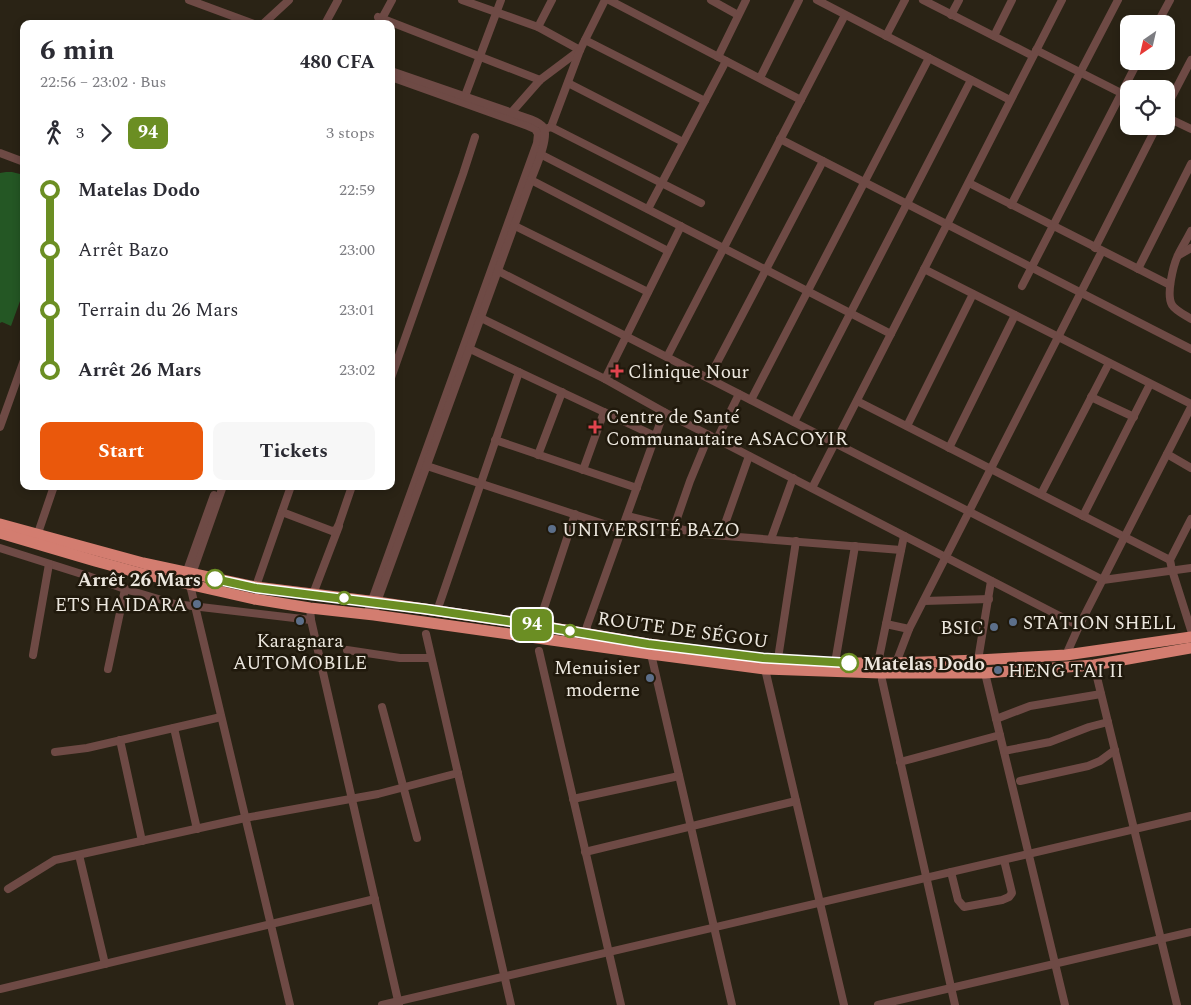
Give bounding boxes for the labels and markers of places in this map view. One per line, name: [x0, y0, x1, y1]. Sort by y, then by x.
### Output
place label: Clinique Nour: [628, 358, 750, 387]
marker: Clinique Nour: [610, 364, 624, 378]
place label: Centre de Santé Communautaire ASACOYIR: [606, 403, 848, 454]
marker: Centre de Santé Communautaire ASACOYIR: [588, 420, 602, 434]
place label: UNIVERSITÉ BAZO: [562, 516, 740, 545]
marker: UNIVERSITÉ BAZO: [546, 523, 558, 535]
place label: Arrêt 26 Mars: [77, 566, 201, 595]
marker: Arrêt 26 Mars: [205, 569, 225, 589]
place label: ETS HAIDARA: [55, 591, 187, 620]
unlabelled marker: [337, 591, 351, 605]
marker: ETS HAIDARA: [191, 598, 203, 610]
place label: STATION SHELL: [1023, 609, 1176, 638]
place label: BSIC: [940, 614, 984, 643]
marker: Karagnara AUTOMOBILE: [294, 615, 306, 627]
marker: STATION SHELL: [1007, 616, 1019, 628]
marker: BSIC: [988, 621, 1000, 633]
unlabelled marker: [563, 624, 577, 638]
place label: Karagnara AUTOMOBILE: [233, 627, 367, 678]
place label: Matelas Dodo: [863, 650, 985, 679]
marker: Matelas Dodo: [839, 653, 859, 673]
place label: Menuisier moderne: [554, 654, 640, 705]
place label: HENG TAI II: [1008, 657, 1124, 686]
marker: HENG TAI II: [992, 664, 1004, 676]
marker: Menuisier moderne: [644, 672, 656, 684]

